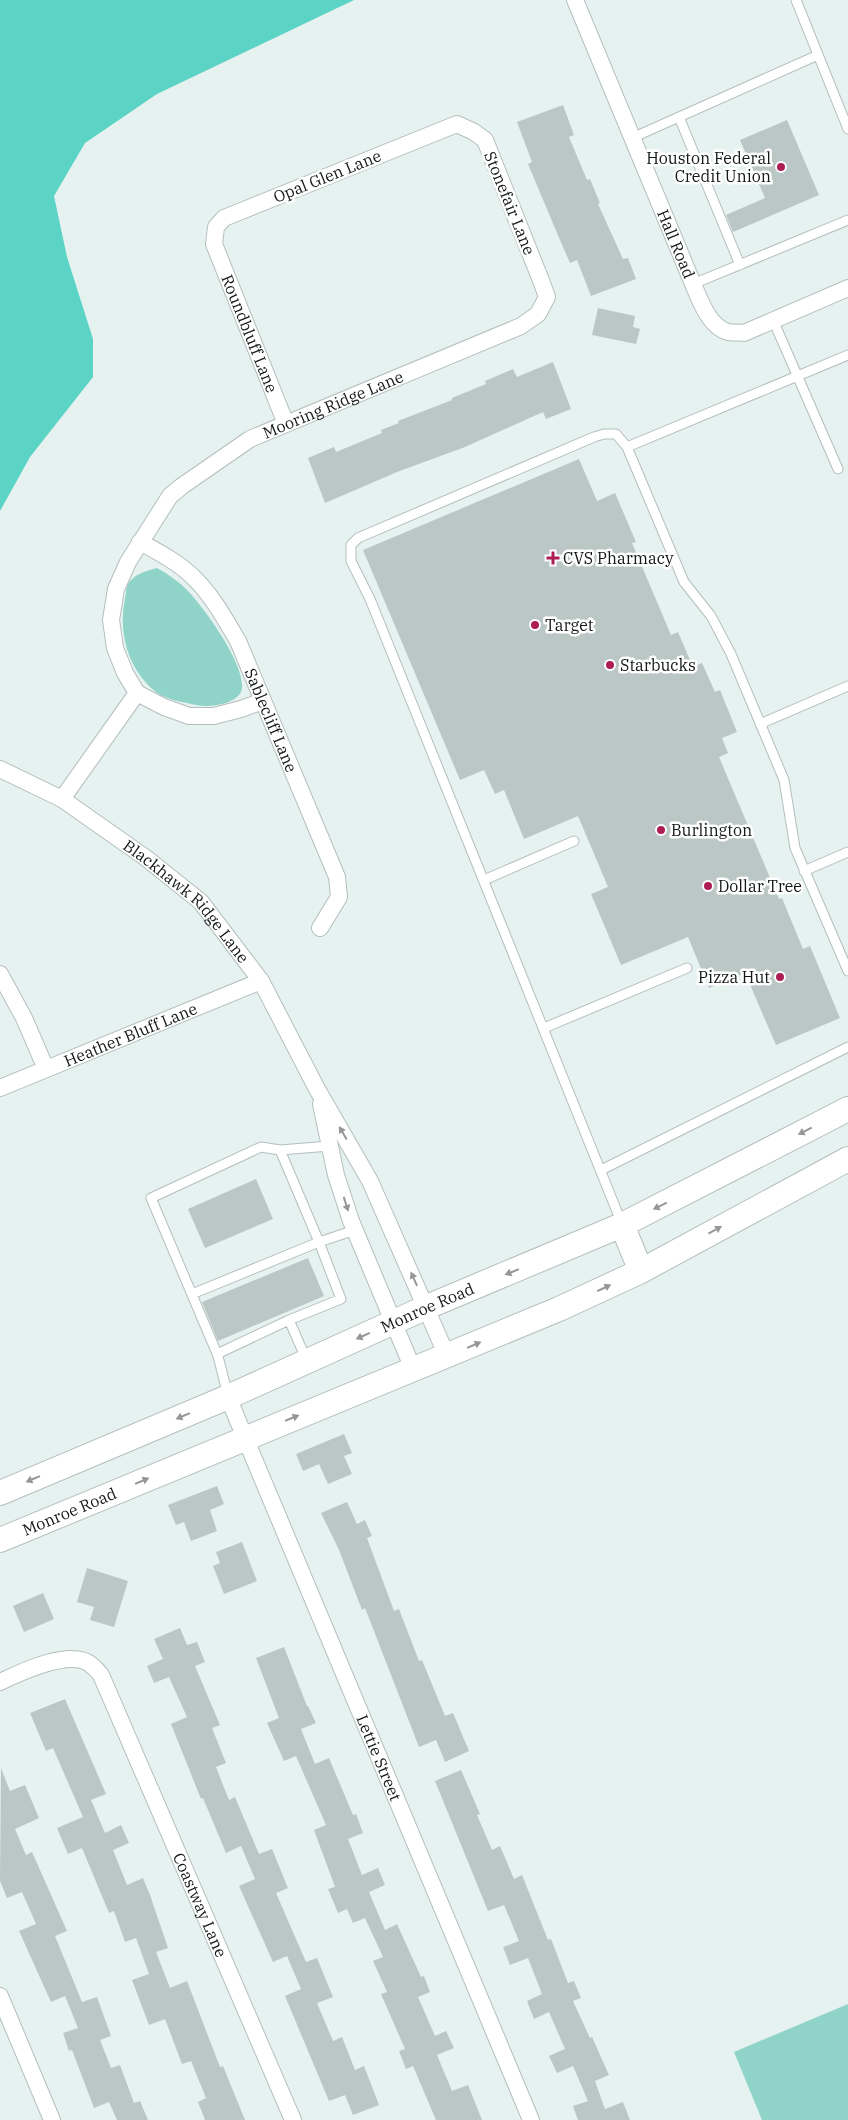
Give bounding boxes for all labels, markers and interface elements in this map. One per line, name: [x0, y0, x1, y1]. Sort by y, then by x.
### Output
street label: Opal Glen Lane: [270, 145, 384, 207]
street label: Stonefair Lane: [480, 148, 540, 258]
place label: Houston Federal Credit Union: [646, 148, 771, 186]
marker: Houston Federal Credit Union: [775, 161, 787, 173]
street label: Hall Road: [653, 206, 700, 282]
street label: Roundbluff Lane: [217, 272, 282, 396]
street label: Mooring Ridge Lane: [259, 366, 406, 443]
place label: CVS Pharmacy: [563, 548, 674, 568]
marker: CVS Pharmacy: [547, 552, 559, 564]
place label: Target: [545, 615, 594, 635]
marker: Target: [529, 619, 541, 631]
place label: Starbucks: [620, 655, 696, 675]
marker: Starbucks: [604, 659, 616, 671]
street label: Sablecliff Lane: [241, 665, 302, 775]
place label: Burlington: [671, 820, 752, 840]
marker: Burlington: [655, 824, 667, 836]
street label: Blackhawk Ridge Lane: [120, 835, 254, 967]
place label: Dollar Tree: [718, 876, 802, 896]
marker: Dollar Tree: [702, 880, 714, 892]
place label: Pizza Hut: [698, 967, 770, 987]
marker: Pizza Hut: [774, 971, 786, 983]
street label: Heather Bluff Lane: [61, 998, 200, 1071]
one-way arrow: [339, 1126, 347, 1141]
one-way arrow: [797, 1127, 812, 1135]
one-way arrow: [343, 1197, 350, 1212]
one-way arrow: [653, 1202, 667, 1210]
one-way arrow: [708, 1226, 722, 1235]
one-way arrow: [505, 1269, 519, 1277]
one-way arrow: [410, 1272, 418, 1286]
street label: Monroe Road: [378, 1278, 477, 1337]
one-way arrow: [597, 1284, 611, 1292]
one-way arrow: [356, 1333, 370, 1341]
one-way arrow: [467, 1340, 481, 1348]
one-way arrow: [176, 1412, 190, 1420]
one-way arrow: [285, 1414, 299, 1422]
one-way arrow: [26, 1475, 40, 1483]
one-way arrow: [135, 1476, 149, 1484]
street label: Monroe Road: [19, 1483, 120, 1540]
street label: Lettie Street: [352, 1712, 406, 1804]
street label: Coastway Lane: [169, 1850, 232, 1960]

